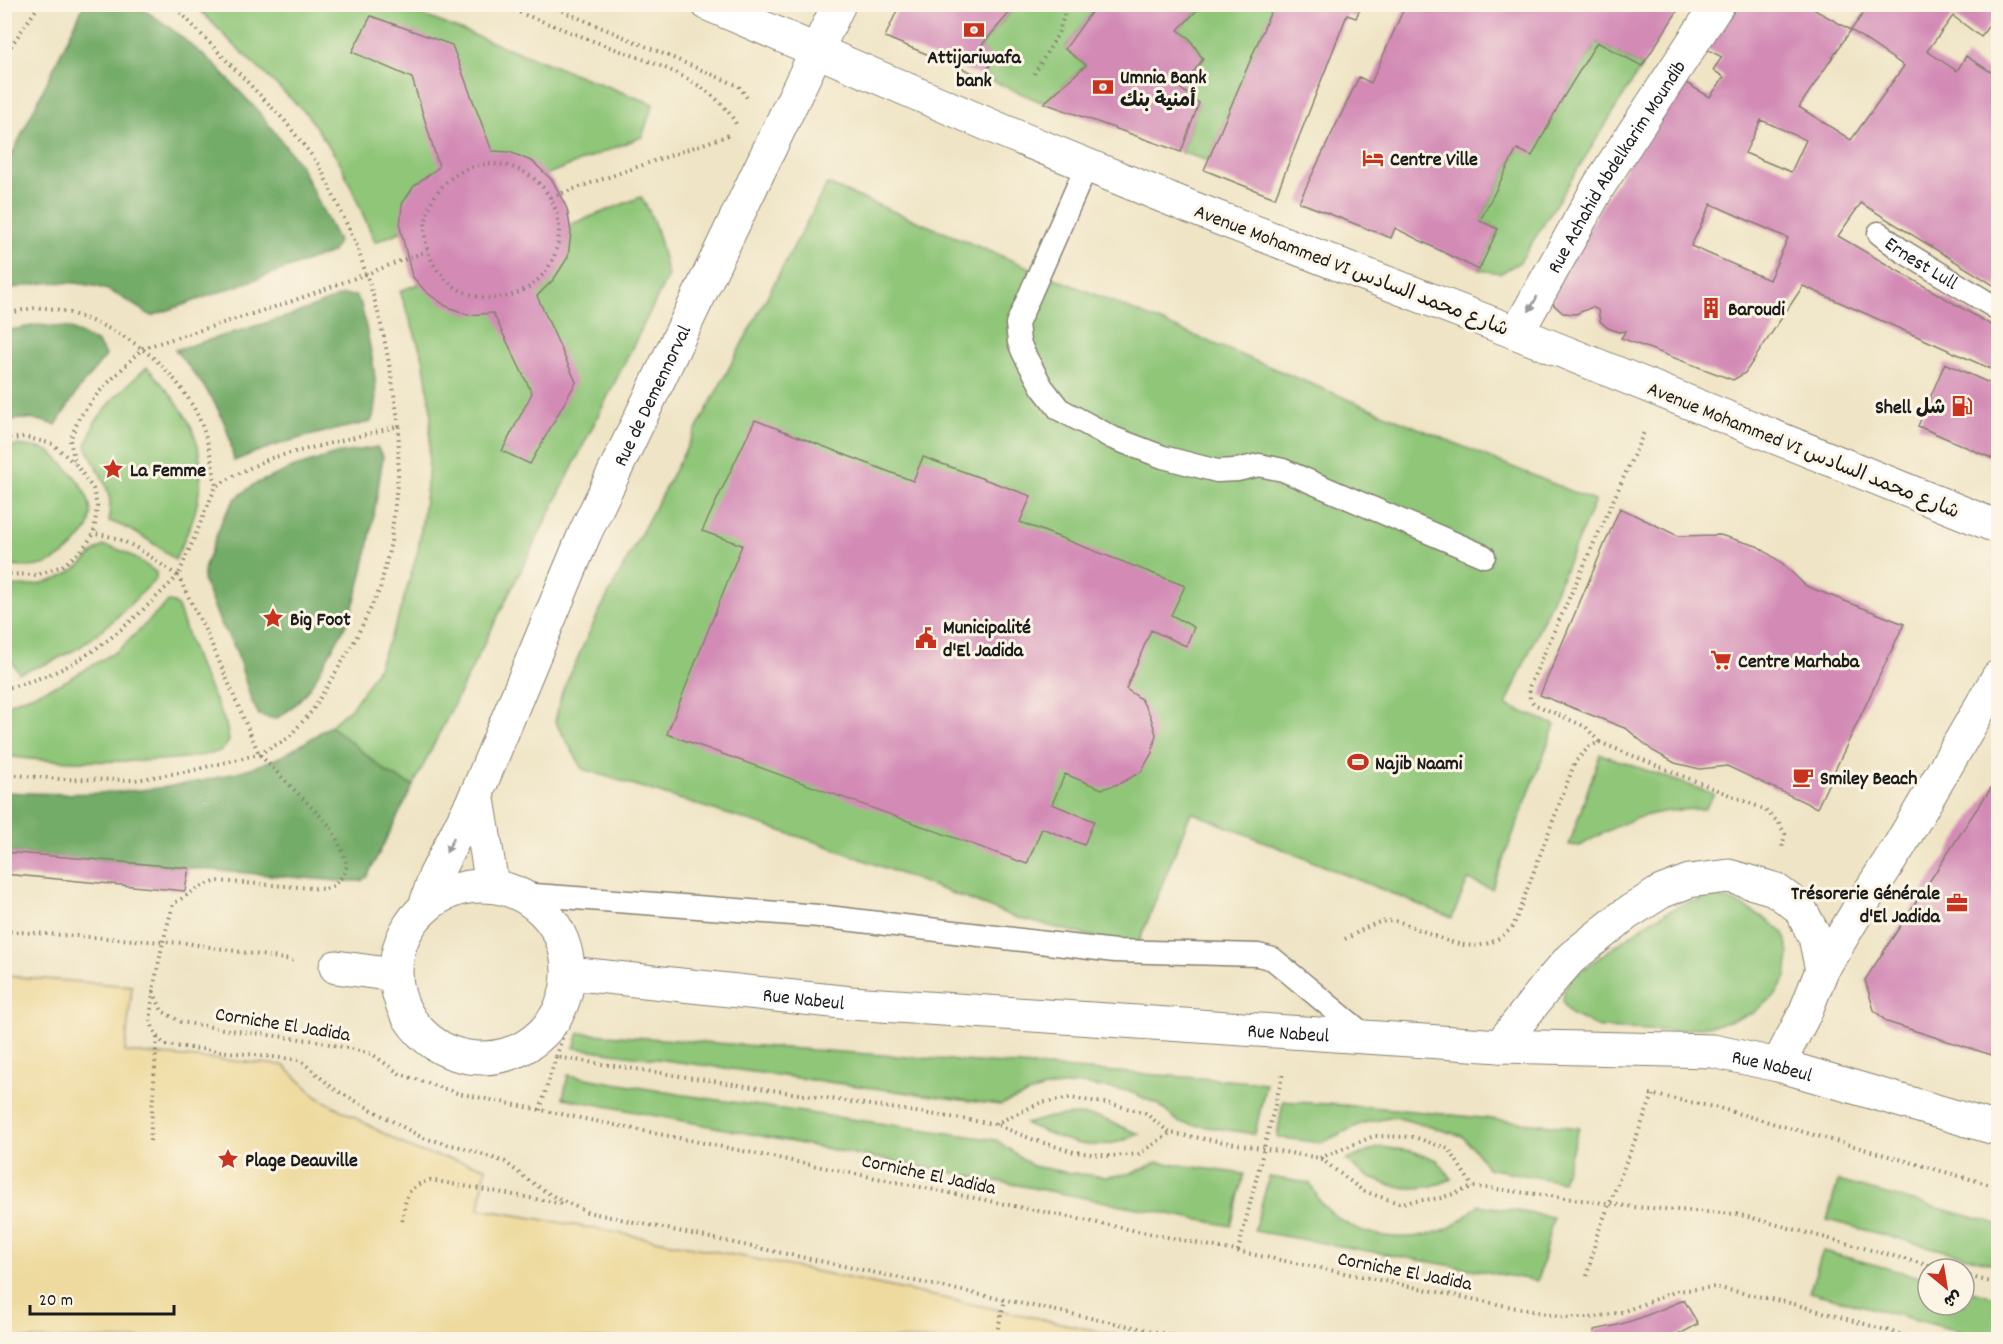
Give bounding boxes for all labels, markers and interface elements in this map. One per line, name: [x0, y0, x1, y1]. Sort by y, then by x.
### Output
bank icon: Attijariwafa bank: [962, 18, 986, 42]
place label: Attijariwafa bank: [927, 45, 1021, 96]
street label: Rue Achahid Abdelkarim Moundib: [1542, 56, 1695, 279]
place label: Umnia Bank أمنية بنك: [1120, 65, 1207, 116]
bank icon: Umnia Bank أمنية بنك: [1091, 75, 1115, 99]
hotel icon: Centre Ville: [1361, 146, 1385, 170]
place label: Centre Ville: [1390, 147, 1478, 175]
street label: Avenue Mohammed VI شارع محمد السادس: [1190, 199, 1512, 345]
street label: Ernest Lull: [1878, 231, 1962, 298]
one-way arrow: [1528, 296, 1538, 313]
building icon: Baroudi: [1699, 296, 1723, 320]
place label: Baroudi: [1728, 297, 1785, 325]
street label: Rue de Demennorval: [608, 321, 700, 472]
street label: Avenue Mohammed VI شارع محمد السادس: [1643, 376, 1963, 527]
fuel station icon: Shell شل: [1950, 394, 1974, 418]
place label: Shell شل: [1875, 395, 1945, 423]
place icon: La Femme: [101, 457, 125, 481]
place label: La Femme: [130, 458, 206, 486]
place icon: Big Foot: [261, 606, 285, 630]
place label: Big Foot: [290, 607, 351, 635]
place label: Municipalité d'El Jadida: [943, 615, 1031, 666]
public building icon: Municipalité d'El Jadida: [914, 626, 938, 650]
supermarket icon: Centre Marhaba: [1709, 648, 1733, 672]
place label: Centre Marhaba: [1738, 649, 1860, 677]
sports icon: Najib Naami: [1346, 750, 1370, 774]
place label: Najib Naami: [1375, 751, 1463, 779]
cafe icon: Smiley Beach: [1791, 765, 1815, 789]
place label: Smiley Beach: [1820, 766, 1917, 794]
one-way arrow: [446, 836, 456, 854]
place label: Trésorerie Générale d'El Jadida: [1791, 881, 1941, 932]
office icon: Trésorerie Générale d'El Jadida: [1945, 891, 1969, 915]
street label: Rue Nabeul: [761, 983, 846, 1019]
street label: Corniche El Jadida: [213, 1001, 353, 1051]
street label: Rue Nabeul: [1246, 1018, 1330, 1052]
street label: Rue Nabeul: [1729, 1044, 1815, 1091]
place icon: Plage Deauville: [216, 1147, 240, 1171]
place label: Plage Deauville: [245, 1148, 358, 1176]
street label: Corniche El Jadida: [859, 1148, 999, 1204]
street label: Corniche El Jadida: [1335, 1246, 1475, 1300]
north arrow: [1916, 1257, 1976, 1317]
scale bar: [30, 1278, 174, 1316]
text: ش: [1939, 1283, 1966, 1312]
text: 20 m: [39, 1289, 73, 1314]

